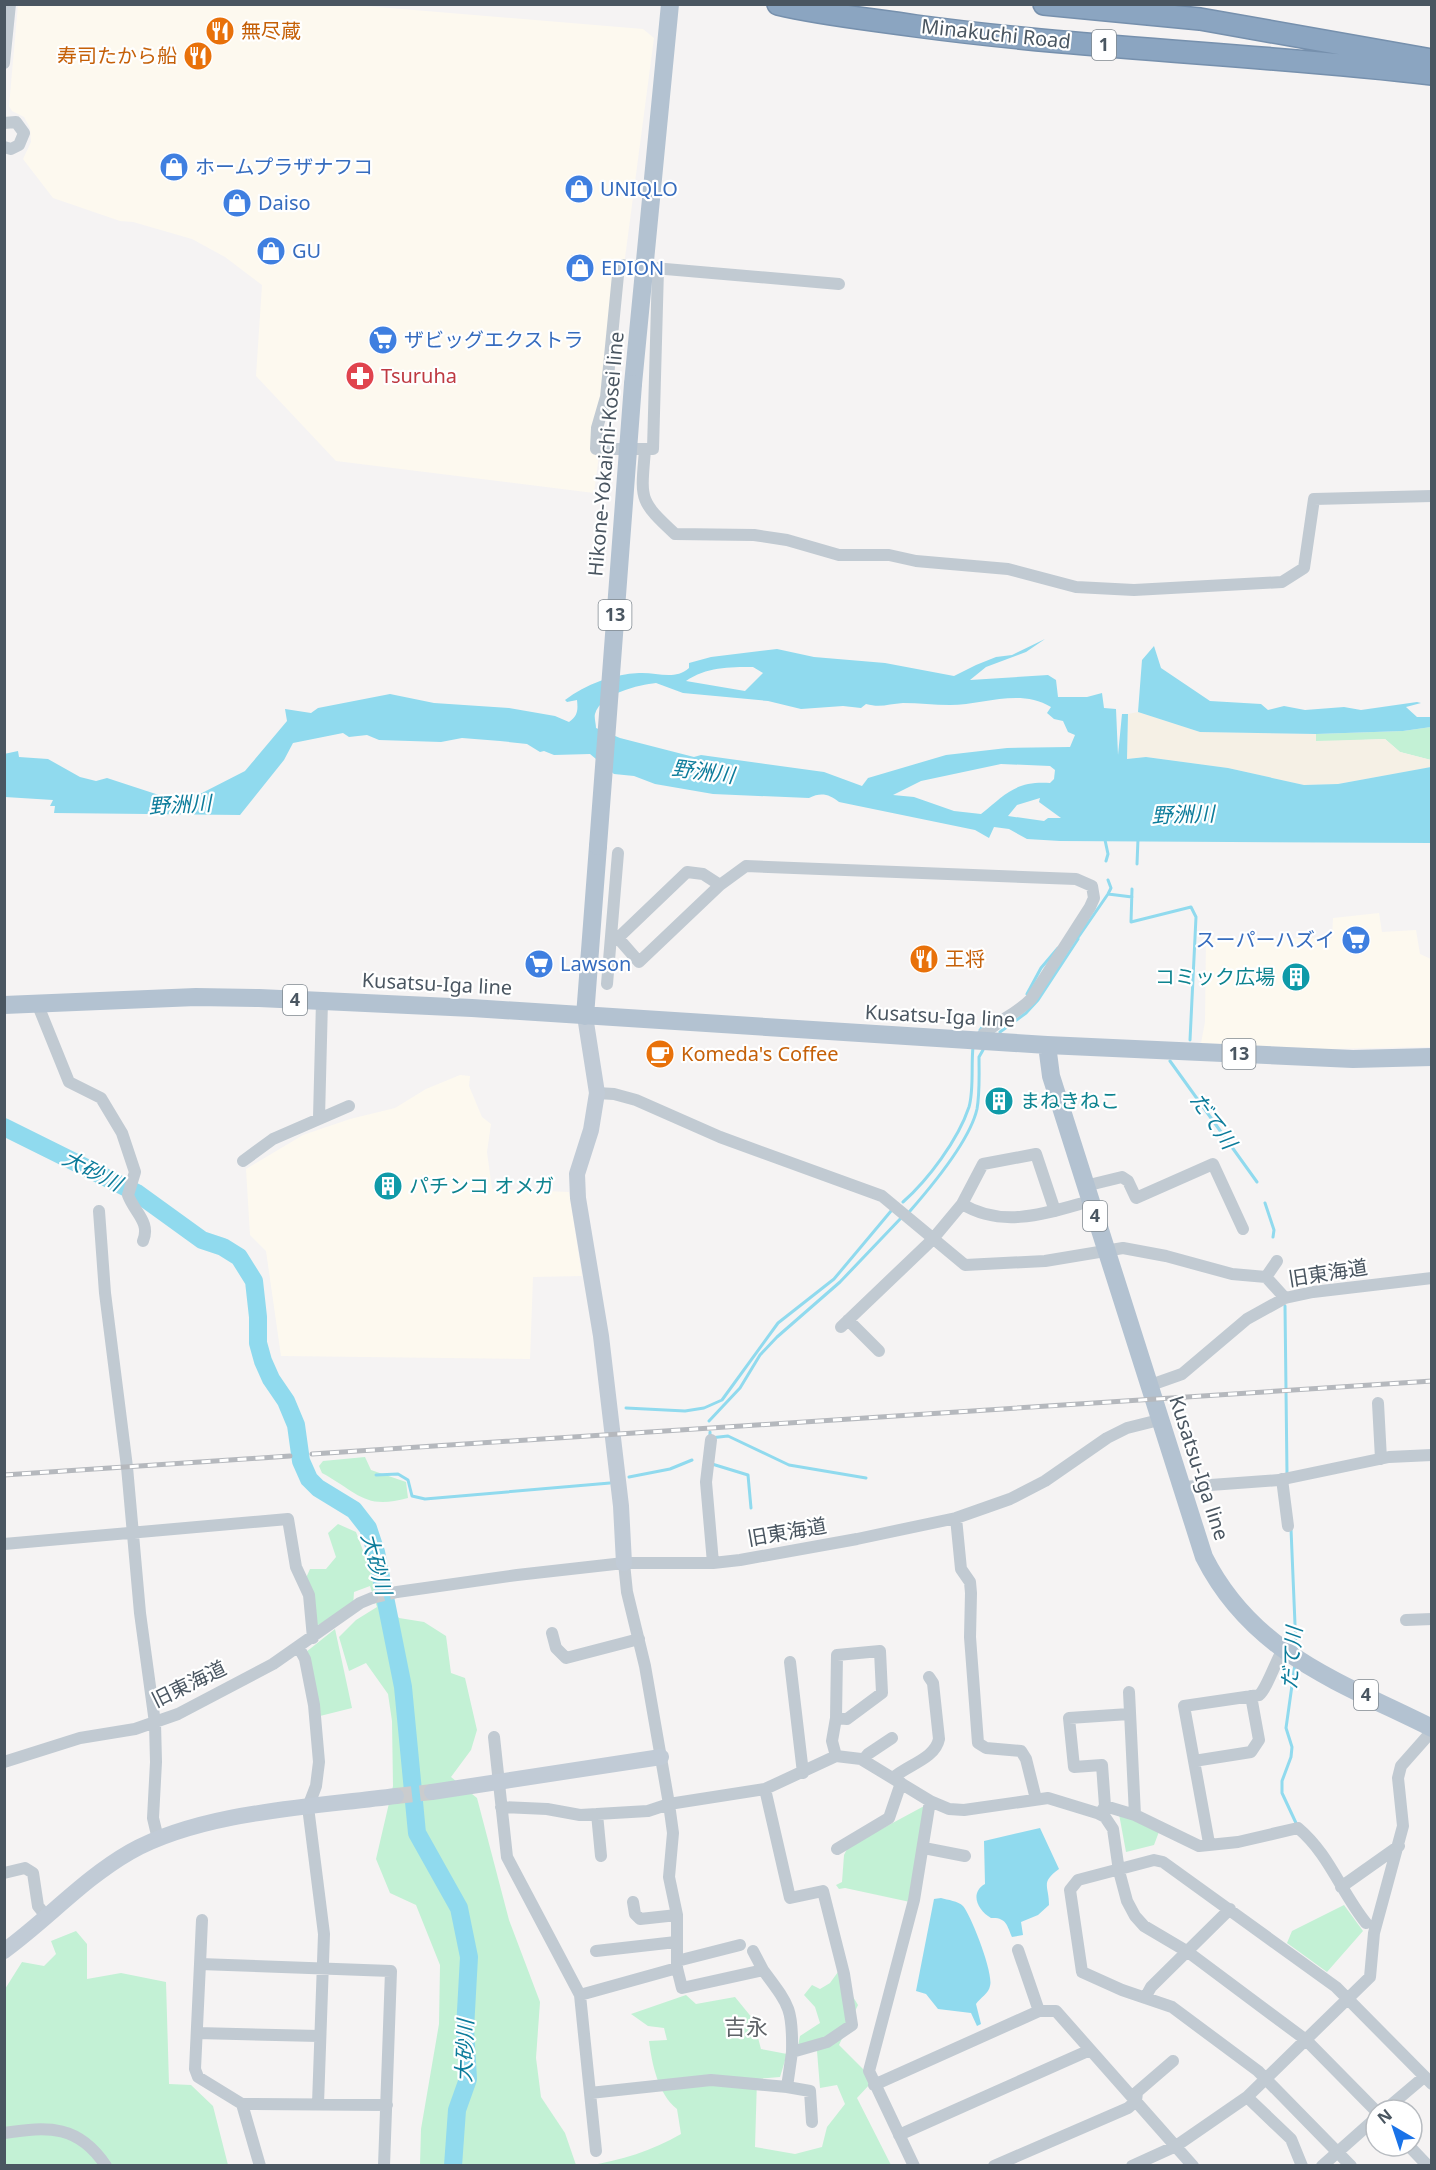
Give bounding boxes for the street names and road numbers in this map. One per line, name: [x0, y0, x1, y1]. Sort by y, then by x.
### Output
street label: Minakuchi Road: [920, 12, 1072, 55]
road number: 1: [1092, 30, 1116, 60]
street label: Hikone-Yokaichi-Kosei line: [581, 330, 630, 577]
road number: 13: [598, 600, 632, 630]
street label: Kusatsu-Iga line: [361, 966, 513, 1001]
road number: 4: [283, 985, 307, 1015]
street label: Kusatsu-Iga line: [864, 998, 1016, 1033]
road number: 13: [1222, 1039, 1256, 1069]
road number: 4: [1083, 1201, 1107, 1231]
street label: 旧東海道: [1286, 1253, 1370, 1292]
street label: Kusatsu-Iga line: [1163, 1392, 1236, 1544]
street label: 旧東海道: [745, 1511, 829, 1552]
street label: 旧東海道: [147, 1654, 231, 1713]
road number: 4: [1354, 1680, 1378, 1710]

